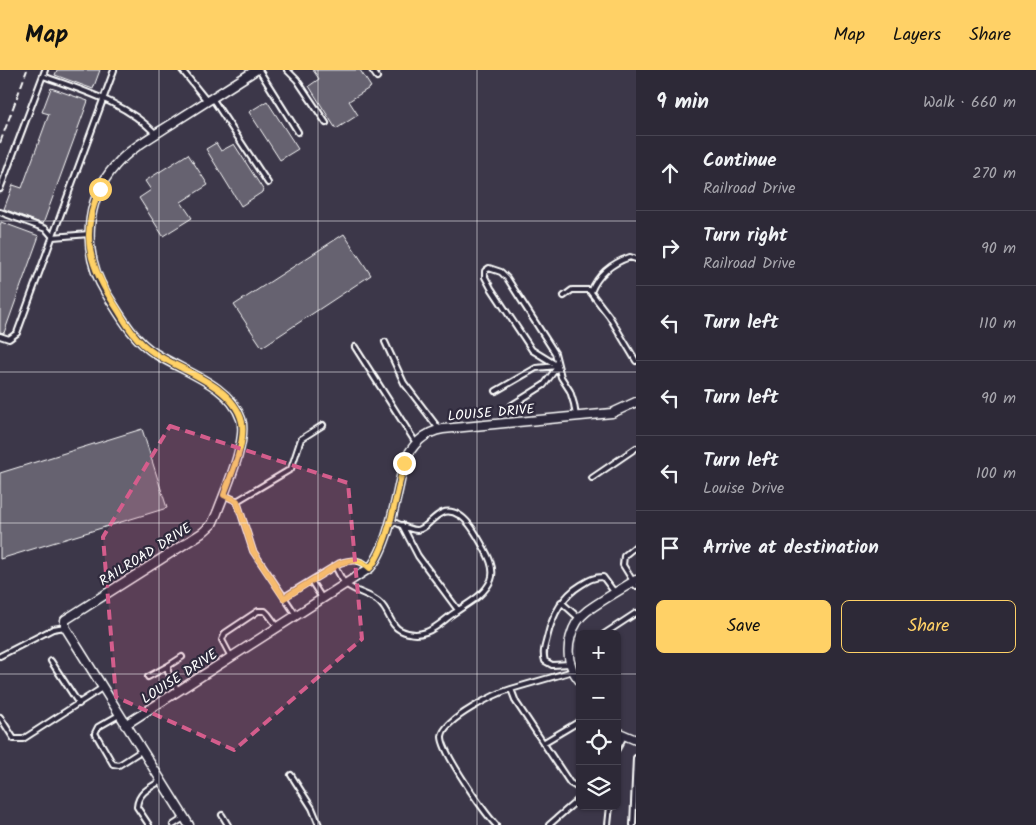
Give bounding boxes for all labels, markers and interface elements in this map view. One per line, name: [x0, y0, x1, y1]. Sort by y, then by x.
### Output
text: Map: [25, 16, 68, 55]
text: Map: [834, 21, 865, 50]
text: Layers: [893, 21, 941, 50]
text: Share: [969, 21, 1011, 50]
text: 9 min: [656, 86, 709, 119]
text: Walk · 660 m: [923, 90, 1016, 115]
text: Continue: [703, 146, 776, 176]
icon: ahead: [656, 159, 684, 187]
text: 270 m: [972, 161, 1016, 186]
text: Railroad Drive: [703, 176, 795, 201]
route start: [89, 178, 112, 201]
text: Turn right: [703, 221, 788, 251]
icon: right: [656, 234, 684, 262]
text: 90 m: [981, 236, 1016, 261]
text: Railroad Drive: [703, 251, 795, 276]
text: Turn left: [703, 308, 778, 338]
icon: left: [656, 309, 684, 337]
text: 110 m: [979, 311, 1016, 336]
text: Turn left: [703, 383, 778, 413]
icon: left: [656, 384, 684, 412]
text: 90 m: [981, 386, 1016, 411]
street label: LOUISE DRIVE: [447, 398, 536, 428]
text: Turn left: [703, 446, 778, 476]
route end: [393, 452, 416, 475]
icon: left: [656, 459, 684, 487]
text: 100 m: [976, 461, 1016, 486]
text: Louise Drive: [703, 476, 784, 501]
street label: RAILROAD DRIVE: [95, 517, 197, 592]
text: Arrive at destination: [703, 533, 879, 563]
icon: arrive: [656, 534, 684, 562]
button: Save: [656, 600, 831, 653]
button: Share: [841, 600, 1016, 653]
map controls: [576, 630, 621, 810]
button: +: [576, 630, 621, 675]
street label: LOUISE DRIVE: [137, 643, 223, 710]
button: −: [576, 675, 621, 720]
button: locate: [576, 720, 621, 765]
button: layers: [576, 765, 621, 810]

